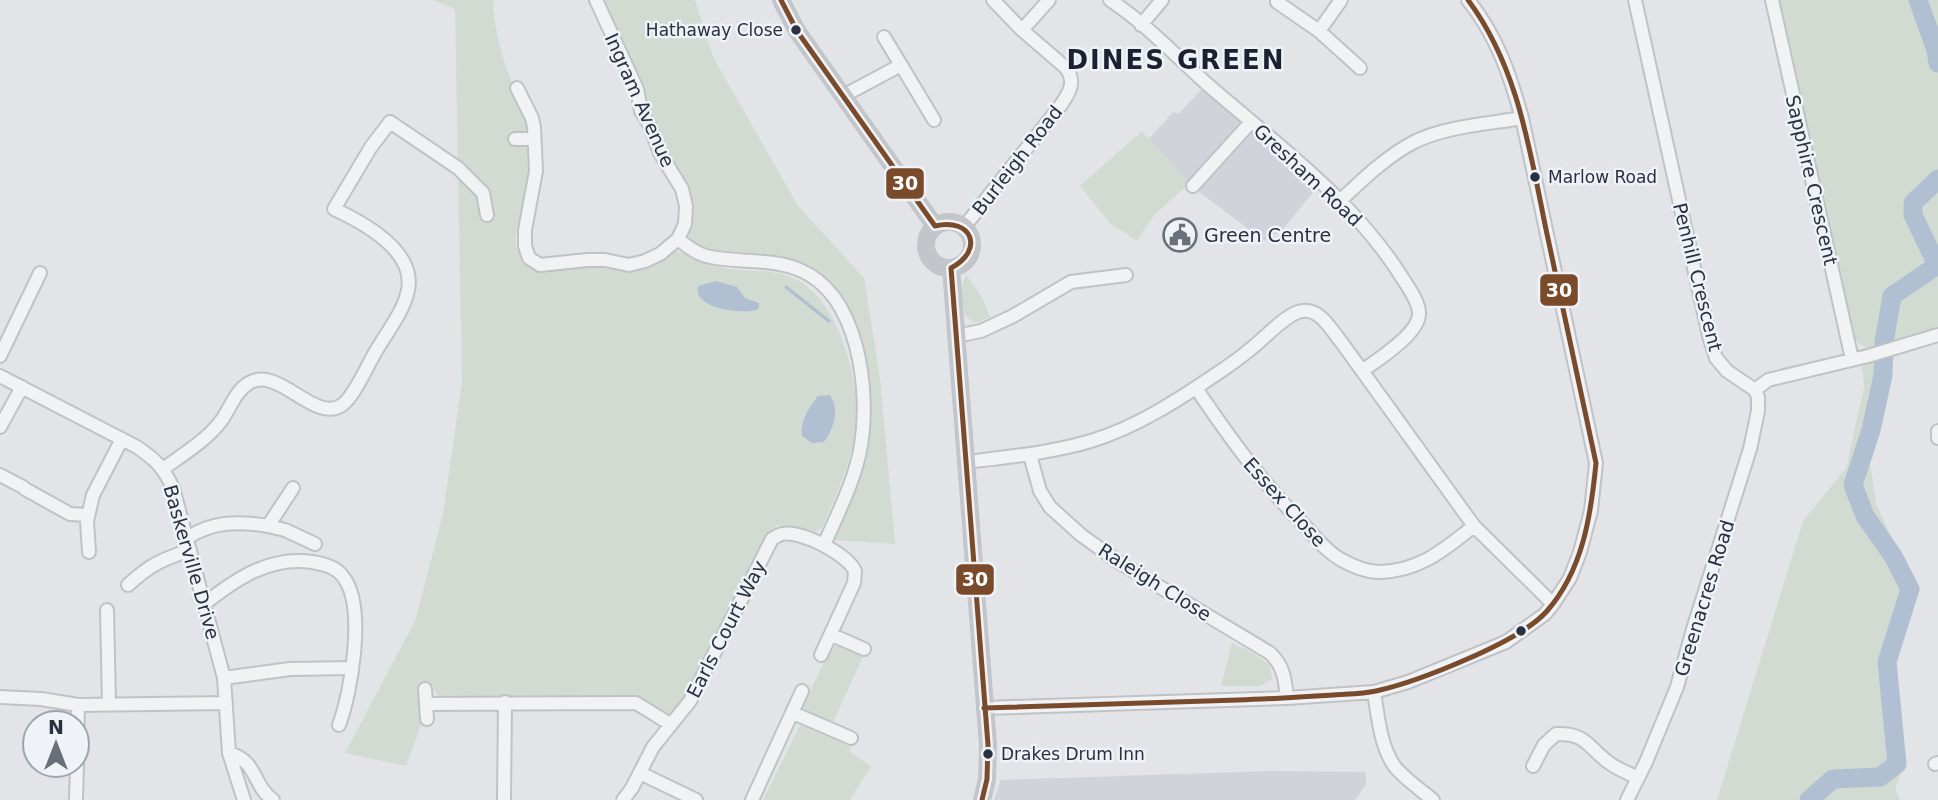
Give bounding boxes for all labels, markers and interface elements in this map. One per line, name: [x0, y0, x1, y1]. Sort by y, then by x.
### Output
place label: Hathaway Close: [646, 20, 783, 40]
marker: Hathaway Close: [789, 23, 803, 37]
street label: Ingram Avenue: [601, 30, 679, 170]
district label: DINES GREEN: [1066, 45, 1286, 75]
street label: Sapphire Crescent: [1782, 93, 1842, 267]
street label: Burleigh Road: [967, 101, 1067, 219]
street label: Gresham Road: [1249, 119, 1367, 231]
line badge: 30: [885, 167, 925, 200]
place label: Marlow Road: [1548, 167, 1657, 187]
marker: Marlow Road: [1528, 170, 1542, 184]
text: 30: [892, 172, 918, 194]
street label: Penhill Crescent: [1669, 200, 1727, 354]
public building icon: Green Centre: [1161, 216, 1199, 254]
place label: Green Centre: [1204, 224, 1331, 246]
line badge: 30: [1539, 273, 1579, 307]
text: 30: [1546, 279, 1572, 301]
street label: Essex Close: [1239, 453, 1331, 551]
street label: Baskerville Drive: [159, 482, 225, 642]
street label: Greenacres Road: [1670, 517, 1738, 679]
street label: Raleigh Close: [1095, 539, 1215, 625]
street label: Earls Court Way: [682, 557, 770, 701]
line badge: 30: [955, 563, 995, 596]
text: 30: [962, 568, 988, 590]
unlabelled marker: [1514, 624, 1528, 638]
north arrow: [21, 709, 91, 779]
text: N: [48, 716, 64, 738]
place label: Drakes Drum Inn: [1001, 744, 1145, 764]
marker: Drakes Drum Inn: [981, 747, 995, 761]

